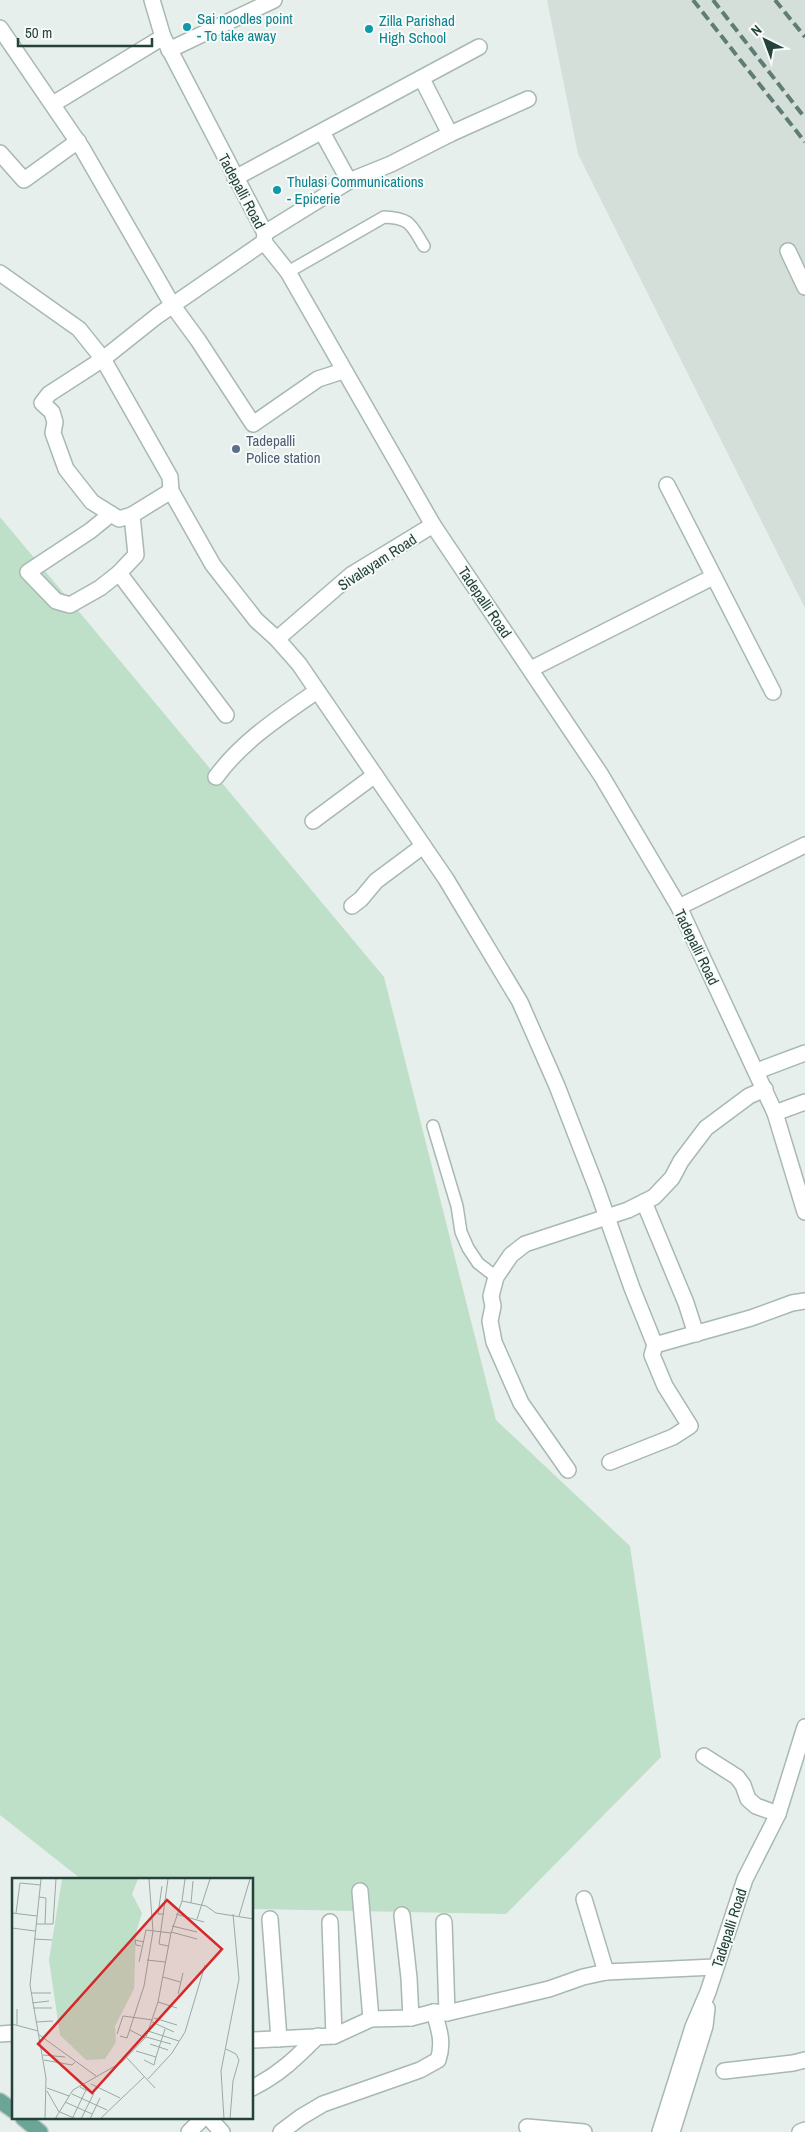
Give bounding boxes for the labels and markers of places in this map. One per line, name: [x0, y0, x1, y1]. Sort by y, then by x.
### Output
place label: Sai noodles point - To take away: [197, 8, 293, 46]
place label: Zilla Parishad High School: [379, 10, 455, 48]
marker: Sai noodles point - To take away: [181, 21, 193, 33]
marker: Zilla Parishad High School: [363, 23, 375, 35]
place label: Thulasi Communications - Epicerie: [287, 171, 424, 209]
marker: Thulasi Communications - Epicerie: [271, 184, 283, 196]
place label: Tadepalli Police station: [246, 430, 321, 468]
marker: Tadepalli Police station: [230, 443, 242, 455]

